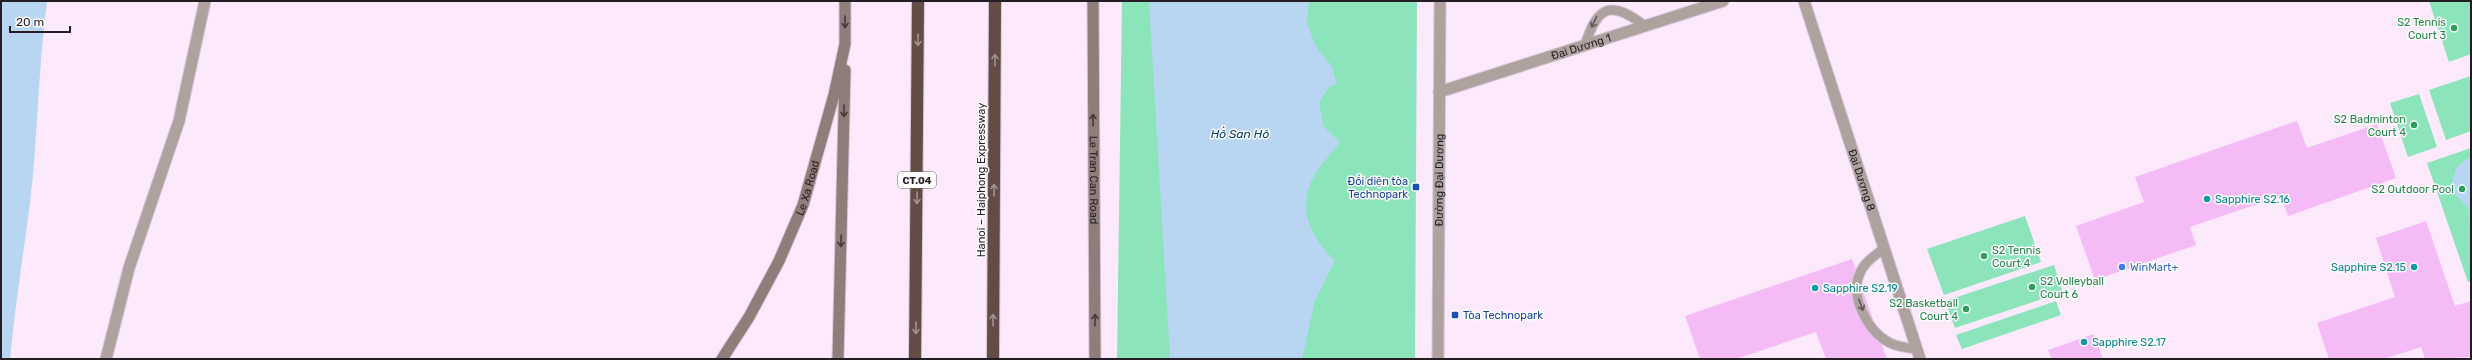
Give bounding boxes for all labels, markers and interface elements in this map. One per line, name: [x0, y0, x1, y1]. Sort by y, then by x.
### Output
scale bar: [10, 8, 70, 34]
text: 20 m: [16, 15, 44, 29]
one-way arrow: [841, 15, 849, 28]
one-way arrow: [1589, 16, 1597, 28]
place label: S2 Tennis Court 3: [2397, 16, 2446, 42]
marker: S2 Tennis Court 3: [2449, 23, 2459, 33]
street label: Đại Dương 1: [1550, 31, 1613, 63]
one-way arrow: [914, 33, 922, 46]
one-way arrow: [991, 54, 998, 67]
street label: Hanoi – Haiphong Expressway: [975, 103, 988, 257]
one-way arrow: [840, 104, 847, 117]
place label: S2 Badminton Court 4: [2334, 113, 2406, 139]
one-way arrow: [1089, 114, 1097, 127]
marker: S2 Badminton Court 4: [2409, 120, 2419, 130]
water label: Hồ San Hô: [1211, 126, 1269, 141]
street label: Đường Đại Dương: [1433, 134, 1446, 226]
street label: Le Tran Can Road: [1087, 136, 1100, 224]
street label: Đại Dương 8: [1845, 147, 1878, 213]
street label: Le Xa Road: [793, 159, 822, 218]
road number: CT.04: [898, 172, 936, 188]
place label: Đối diện tòa Technopark: [1348, 174, 1408, 201]
marker: Đối diện tòa Technopark: [1411, 182, 1421, 192]
place label: S2 Outdoor Pool: [2372, 183, 2454, 196]
one-way arrow: [990, 184, 998, 197]
marker: S2 Outdoor Pool: [2457, 184, 2467, 194]
one-way arrow: [913, 191, 921, 204]
place label: Sapphire S2.16: [2215, 193, 2290, 206]
marker: Sapphire S2.16: [2202, 194, 2212, 204]
one-way arrow: [837, 234, 845, 247]
place label: S2 Tennis Court 4: [1992, 244, 2041, 270]
marker: S2 Tennis Court 4: [1979, 251, 1989, 261]
place label: WinMart+: [2130, 261, 2178, 274]
place label: Sapphire S2.15: [2331, 261, 2406, 274]
marker: WinMart+: [2117, 262, 2127, 272]
marker: Sapphire S2.15: [2409, 262, 2419, 272]
place label: S2 Volleyball Court 6: [2040, 275, 2104, 301]
place label: Sapphire S2.19: [1823, 282, 1898, 295]
marker: S2 Volleyball Court 6: [2027, 282, 2037, 292]
marker: Sapphire S2.19: [1810, 283, 1820, 293]
place label: S2 Basketball Court 4: [1889, 297, 1958, 323]
one-way arrow: [1857, 298, 1865, 310]
marker: S2 Basketball Court 4: [1961, 304, 1971, 314]
place label: Tòa Technopark: [1463, 309, 1543, 322]
marker: Tòa Technopark: [1450, 310, 1460, 320]
one-way arrow: [989, 314, 997, 327]
one-way arrow: [1091, 314, 1099, 327]
one-way arrow: [912, 321, 919, 334]
place label: Sapphire S2.17: [2092, 336, 2166, 349]
marker: Sapphire S2.17: [2079, 337, 2089, 347]

